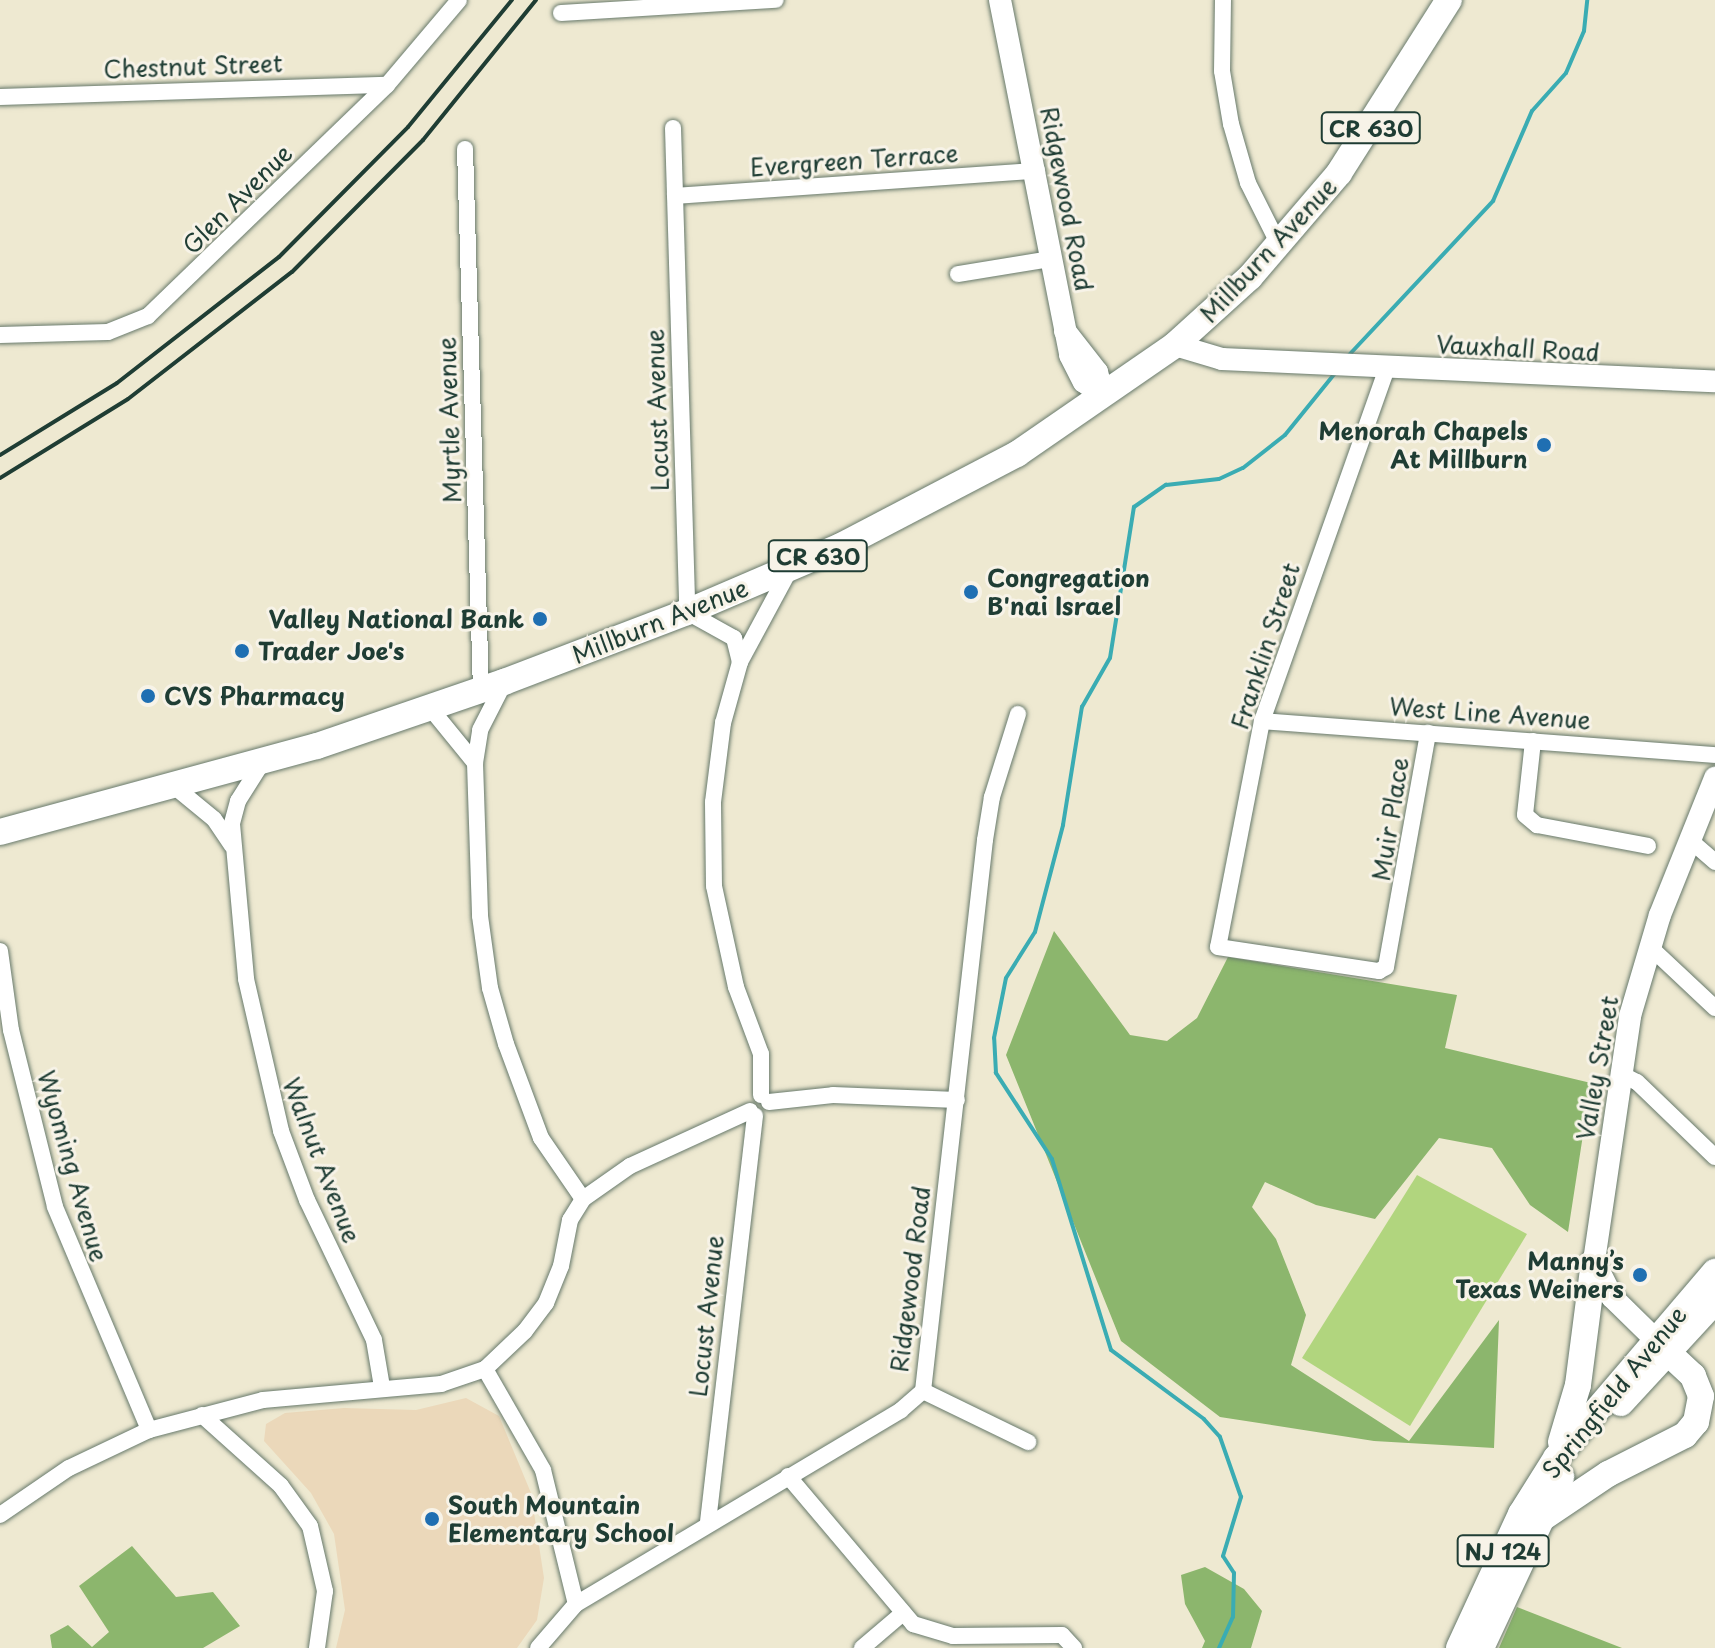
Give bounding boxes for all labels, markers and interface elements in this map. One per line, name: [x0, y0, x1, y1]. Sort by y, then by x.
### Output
street label: Chestnut Street: [102, 48, 284, 84]
street label: Ridgewood Road: [1035, 104, 1099, 294]
road number: CR 630: [1319, 110, 1423, 146]
street label: Glen Avenue: [176, 138, 298, 260]
street label: Evergreen Terrace: [748, 138, 960, 182]
street label: Millburn Avenue: [1194, 172, 1342, 328]
street label: Locust Avenue: [640, 328, 674, 492]
street label: Vauxhall Road: [1435, 329, 1601, 367]
street label: Myrtle Avenue: [432, 336, 466, 504]
place label: Menorah Chapels At Millburn: [1318, 417, 1528, 473]
marker: Menorah Chapels At Millburn: [1535, 436, 1553, 454]
road number: CR 630: [766, 538, 870, 574]
street label: Franklin Street: [1224, 558, 1306, 734]
place label: Congregation B'nai Israel: [987, 564, 1150, 620]
street label: Millburn Avenue: [568, 573, 752, 669]
marker: Congregation B'nai Israel: [962, 583, 980, 601]
place label: Valley National Bank: [267, 605, 524, 633]
marker: Valley National Bank: [531, 610, 549, 628]
place label: Trader Joe's: [258, 637, 406, 665]
marker: Trader Joe's: [233, 642, 251, 660]
place label: CVS Pharmacy: [164, 682, 347, 710]
marker: CVS Pharmacy: [139, 687, 157, 705]
street label: West Line Avenue: [1388, 692, 1592, 734]
street label: Muir Place: [1366, 756, 1414, 882]
street label: Valley Street: [1570, 993, 1624, 1143]
street label: Wyoming Avenue: [32, 1068, 114, 1264]
street label: Walnut Avenue: [278, 1075, 366, 1245]
street label: Ridgewood Road: [884, 1184, 936, 1374]
street label: Locust Avenue: [683, 1234, 729, 1398]
place label: Manny’s Texas Weiners: [1455, 1247, 1624, 1303]
marker: Manny’s Texas Weiners: [1631, 1266, 1649, 1284]
street label: Springfield Avenue: [1536, 1300, 1692, 1484]
place label: South Mountain Elementary School: [448, 1491, 674, 1547]
marker: South Mountain Elementary School: [423, 1510, 441, 1528]
road number: NJ 124: [1455, 1533, 1551, 1569]

